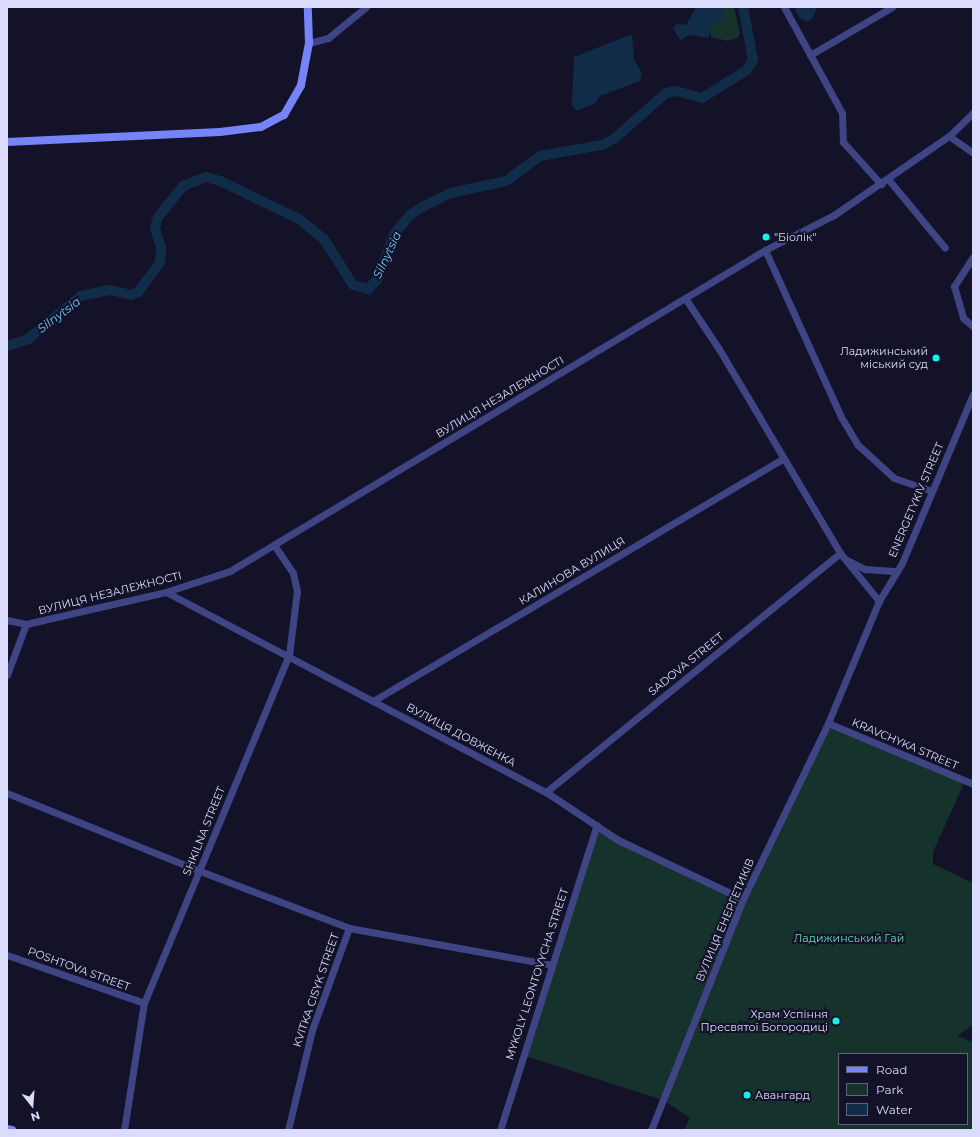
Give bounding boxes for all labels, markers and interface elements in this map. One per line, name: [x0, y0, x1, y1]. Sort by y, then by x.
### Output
water label: Silnytsia: [370, 229, 404, 281]
place label: "Біолік": [774, 230, 817, 244]
marker: "Біолік": [761, 232, 771, 242]
water label: Silnytsia: [35, 294, 83, 336]
place label: Ладижинський міський суд: [840, 345, 928, 371]
street label: ВУЛИЦЯ НЕЗАЛЕЖНОСТІ: [433, 353, 567, 441]
marker: Ладижинський міський суд: [931, 353, 941, 363]
street label: ENERGETYKIV STREET: [886, 440, 946, 560]
street label: КАЛИНОВА ВУЛИЦЯ: [517, 534, 627, 608]
street label: ВУЛИЦЯ НЕЗАЛЕЖНОСТІ: [37, 569, 183, 617]
street label: SADOVA STREET: [646, 630, 726, 698]
street label: ВУЛИЦЯ ДОВЖЕНКА: [404, 701, 518, 769]
street label: KRAVCHYKA STREET: [850, 716, 960, 772]
street label: SHKILNA STREET: [180, 784, 228, 878]
street label: ВУЛИЦЯ ЕНЕРГЕТИКІВ: [693, 856, 757, 984]
street label: MYKOLY LEONTOVYCHA STREET: [503, 886, 571, 1062]
street label: KVITKA CISYK STREET: [290, 931, 342, 1049]
park label: Ладижинський Гай: [794, 931, 904, 945]
street label: POSHTOVA STREET: [26, 944, 132, 994]
place label: Храм Успіння Пресвятої Богородиці: [701, 1008, 828, 1034]
marker: Храм Успіння Пресвятої Богородиці: [831, 1016, 841, 1026]
legend: [838, 1053, 968, 1125]
text: Road: [876, 1062, 907, 1077]
text: Park: [876, 1082, 903, 1097]
north arrow: [12, 1085, 52, 1125]
place label: Авангард: [755, 1088, 810, 1102]
marker: Авангард: [742, 1090, 752, 1100]
text: Water: [876, 1102, 912, 1117]
text: N: [29, 1108, 42, 1124]

